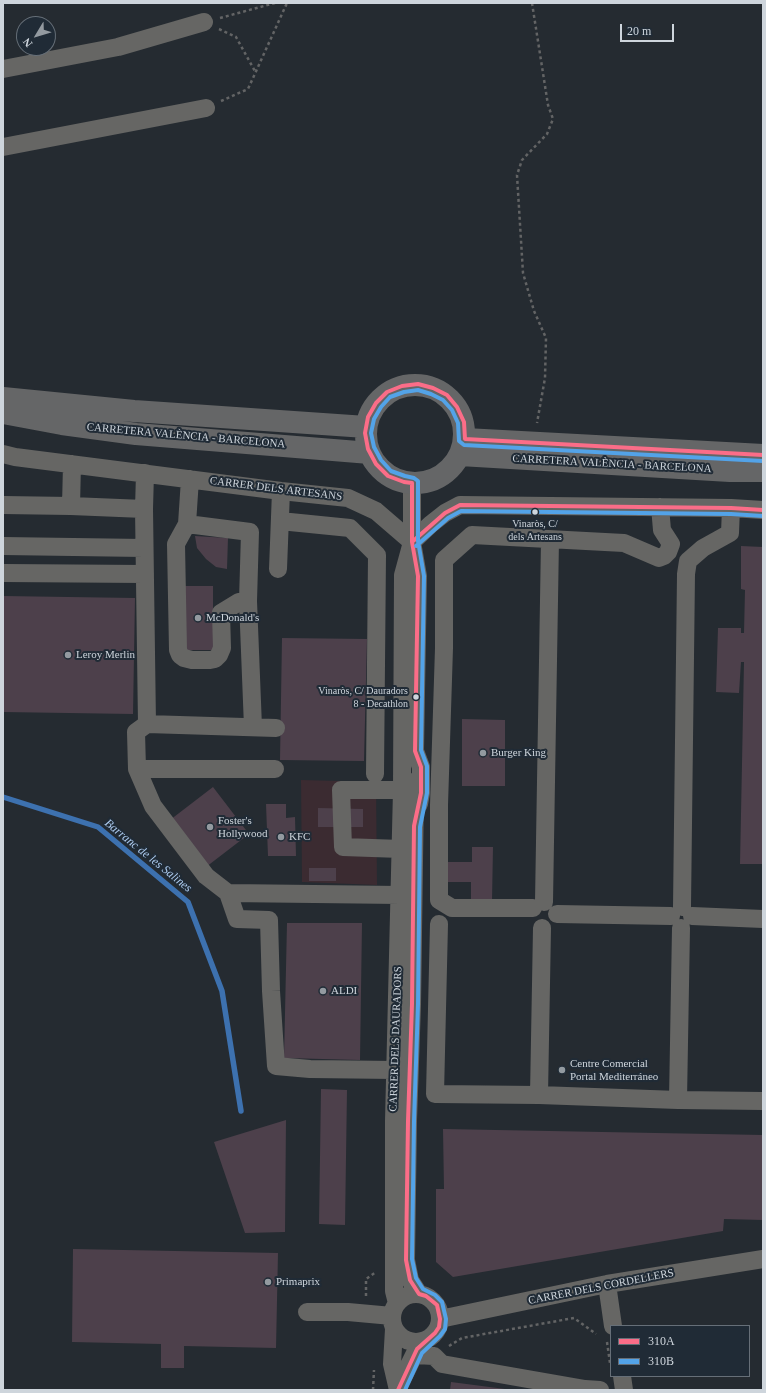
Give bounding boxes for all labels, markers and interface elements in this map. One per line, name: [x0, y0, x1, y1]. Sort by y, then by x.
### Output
north arrow: [16, 16, 56, 56]
scale bar: [622, 16, 676, 42]
text: 20 m: [627, 24, 651, 38]
text: N: [20, 36, 35, 50]
street label: CARRETERA VALÈNCIA - BARCELONA: [86, 421, 286, 451]
street label: CARRETERA VALÈNCIA - BARCELONA: [512, 452, 712, 476]
street label: CARRER DELS ARTESANS: [209, 474, 343, 504]
marker: Vinaròs, C/ dels Artesans: [530, 507, 540, 517]
place label: Vinaròs, C/ dels Artesans: [508, 518, 562, 542]
place label: McDonald's: [206, 611, 259, 625]
marker: McDonald's: [193, 613, 203, 623]
place label: Leroy Merlin: [76, 648, 135, 662]
marker: Leroy Merlin: [63, 650, 73, 660]
place label: Vinaròs, C/ Dauradors 8 - Decathlon: [318, 685, 408, 708]
marker: Vinaròs, C/ Dauradors 8 - Decathlon: [411, 692, 421, 702]
place label: Burger King: [491, 746, 546, 760]
marker: Burger King: [478, 748, 488, 758]
place label: Foster's Hollywood: [218, 814, 268, 840]
water label: Barranc de les Salines: [101, 816, 195, 896]
marker: Foster's Hollywood: [205, 822, 215, 832]
place label: KFC: [289, 830, 310, 844]
marker: KFC: [276, 832, 286, 842]
street label: CARRER DELS DAURADORS: [387, 966, 405, 1112]
place label: ALDI: [331, 984, 357, 998]
marker: ALDI: [318, 986, 328, 996]
place label: Centre Comercial Portal Mediterráneo: [570, 1057, 658, 1083]
marker: Centre Comercial Portal Mediterráneo: [557, 1065, 567, 1075]
street label: CARRER DELS CORDELLERS: [527, 1266, 675, 1308]
place label: Primaprix: [276, 1275, 320, 1289]
marker: Primaprix: [263, 1277, 273, 1287]
legend: [610, 1325, 750, 1377]
text: 310A: [648, 1334, 675, 1348]
text: 310B: [648, 1354, 674, 1368]

